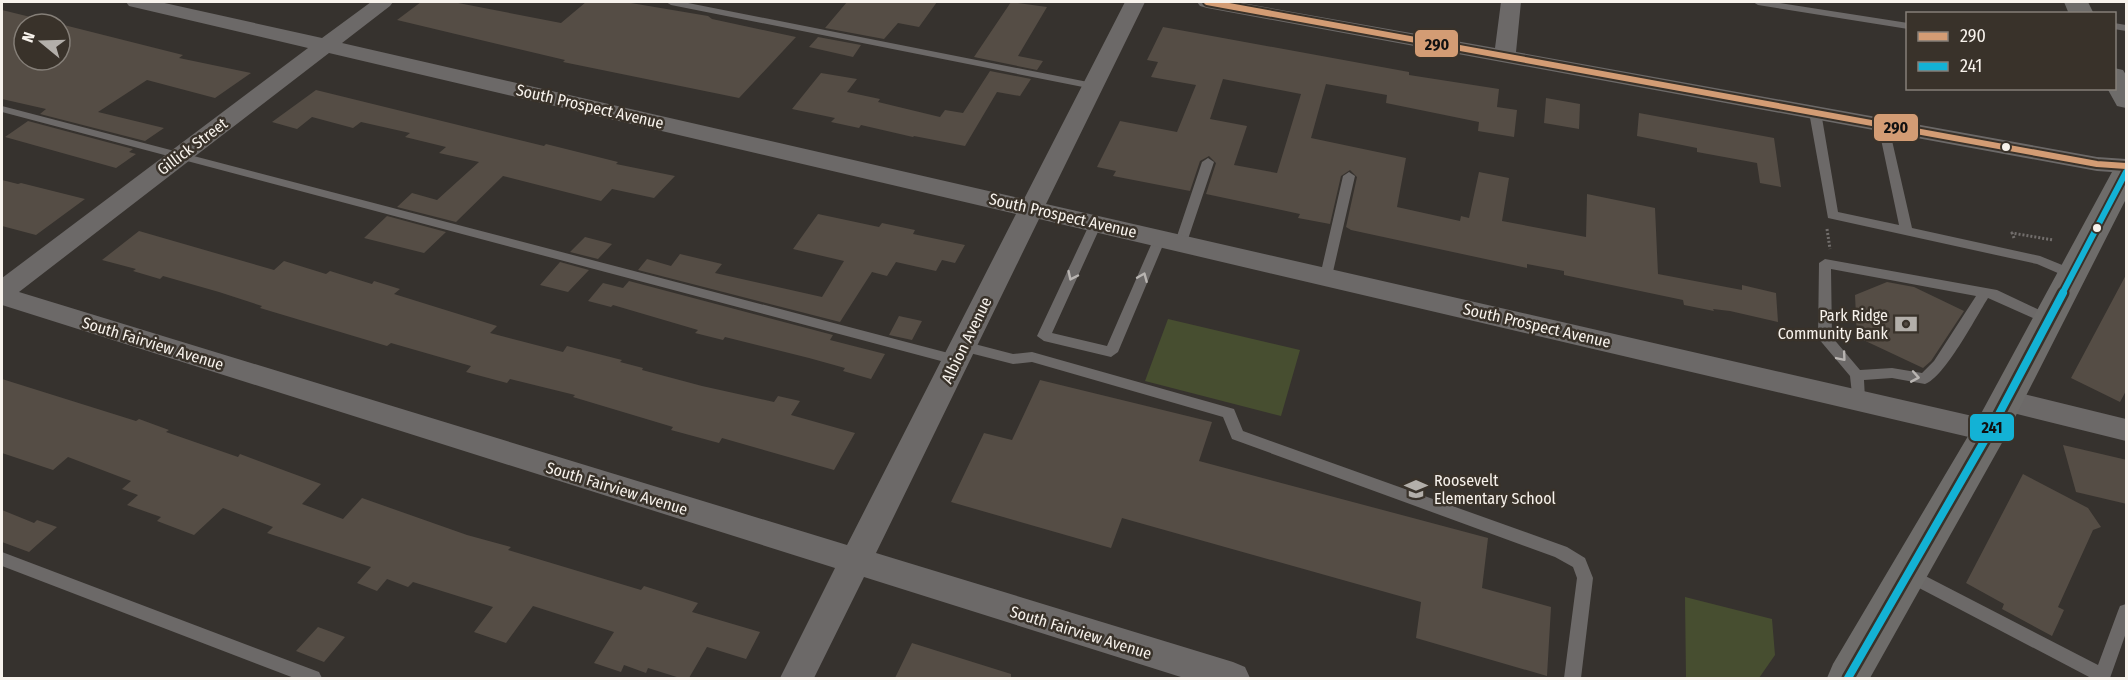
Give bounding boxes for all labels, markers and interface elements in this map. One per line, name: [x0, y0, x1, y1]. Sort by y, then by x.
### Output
north arrow: [12, 12, 72, 72]
legend: [1906, 12, 2116, 90]
text: 290: [1960, 25, 1986, 47]
line badge: 290: [1414, 29, 1459, 58]
text: N: [18, 30, 39, 45]
text: 290: [1424, 35, 1449, 54]
text: 241: [1960, 55, 1982, 77]
street label: South Prospect Avenue: [514, 80, 666, 133]
street label: Gillick Street: [153, 113, 232, 179]
line badge: 290: [1873, 113, 1919, 142]
text: 290: [1883, 118, 1908, 137]
unlabelled marker: [2000, 141, 2012, 153]
street label: South Prospect Avenue: [987, 189, 1139, 242]
unlabelled marker: [2091, 222, 2103, 234]
one-way arrow: [1067, 269, 1079, 280]
one-way arrow: [1136, 273, 1148, 284]
street label: Albion Avenue: [937, 294, 996, 387]
street label: South Prospect Avenue: [1461, 299, 1613, 352]
place label: Park Ridge Community Bank: [1778, 306, 1889, 343]
bank icon: Park Ridge Community Bank: [1893, 311, 1919, 337]
street label: South Fairview Avenue: [80, 313, 226, 374]
one-way arrow: [1835, 350, 1846, 361]
one-way arrow: [1909, 370, 1919, 383]
line badge: 241: [1969, 413, 2015, 442]
text: 241: [1980, 418, 2003, 437]
street label: South Fairview Avenue: [544, 458, 690, 519]
place label: Roosevelt Elementary School: [1434, 471, 1556, 508]
school or university icon: Roosevelt Elementary School: [1403, 476, 1429, 502]
street label: South Fairview Avenue: [1008, 602, 1154, 663]

